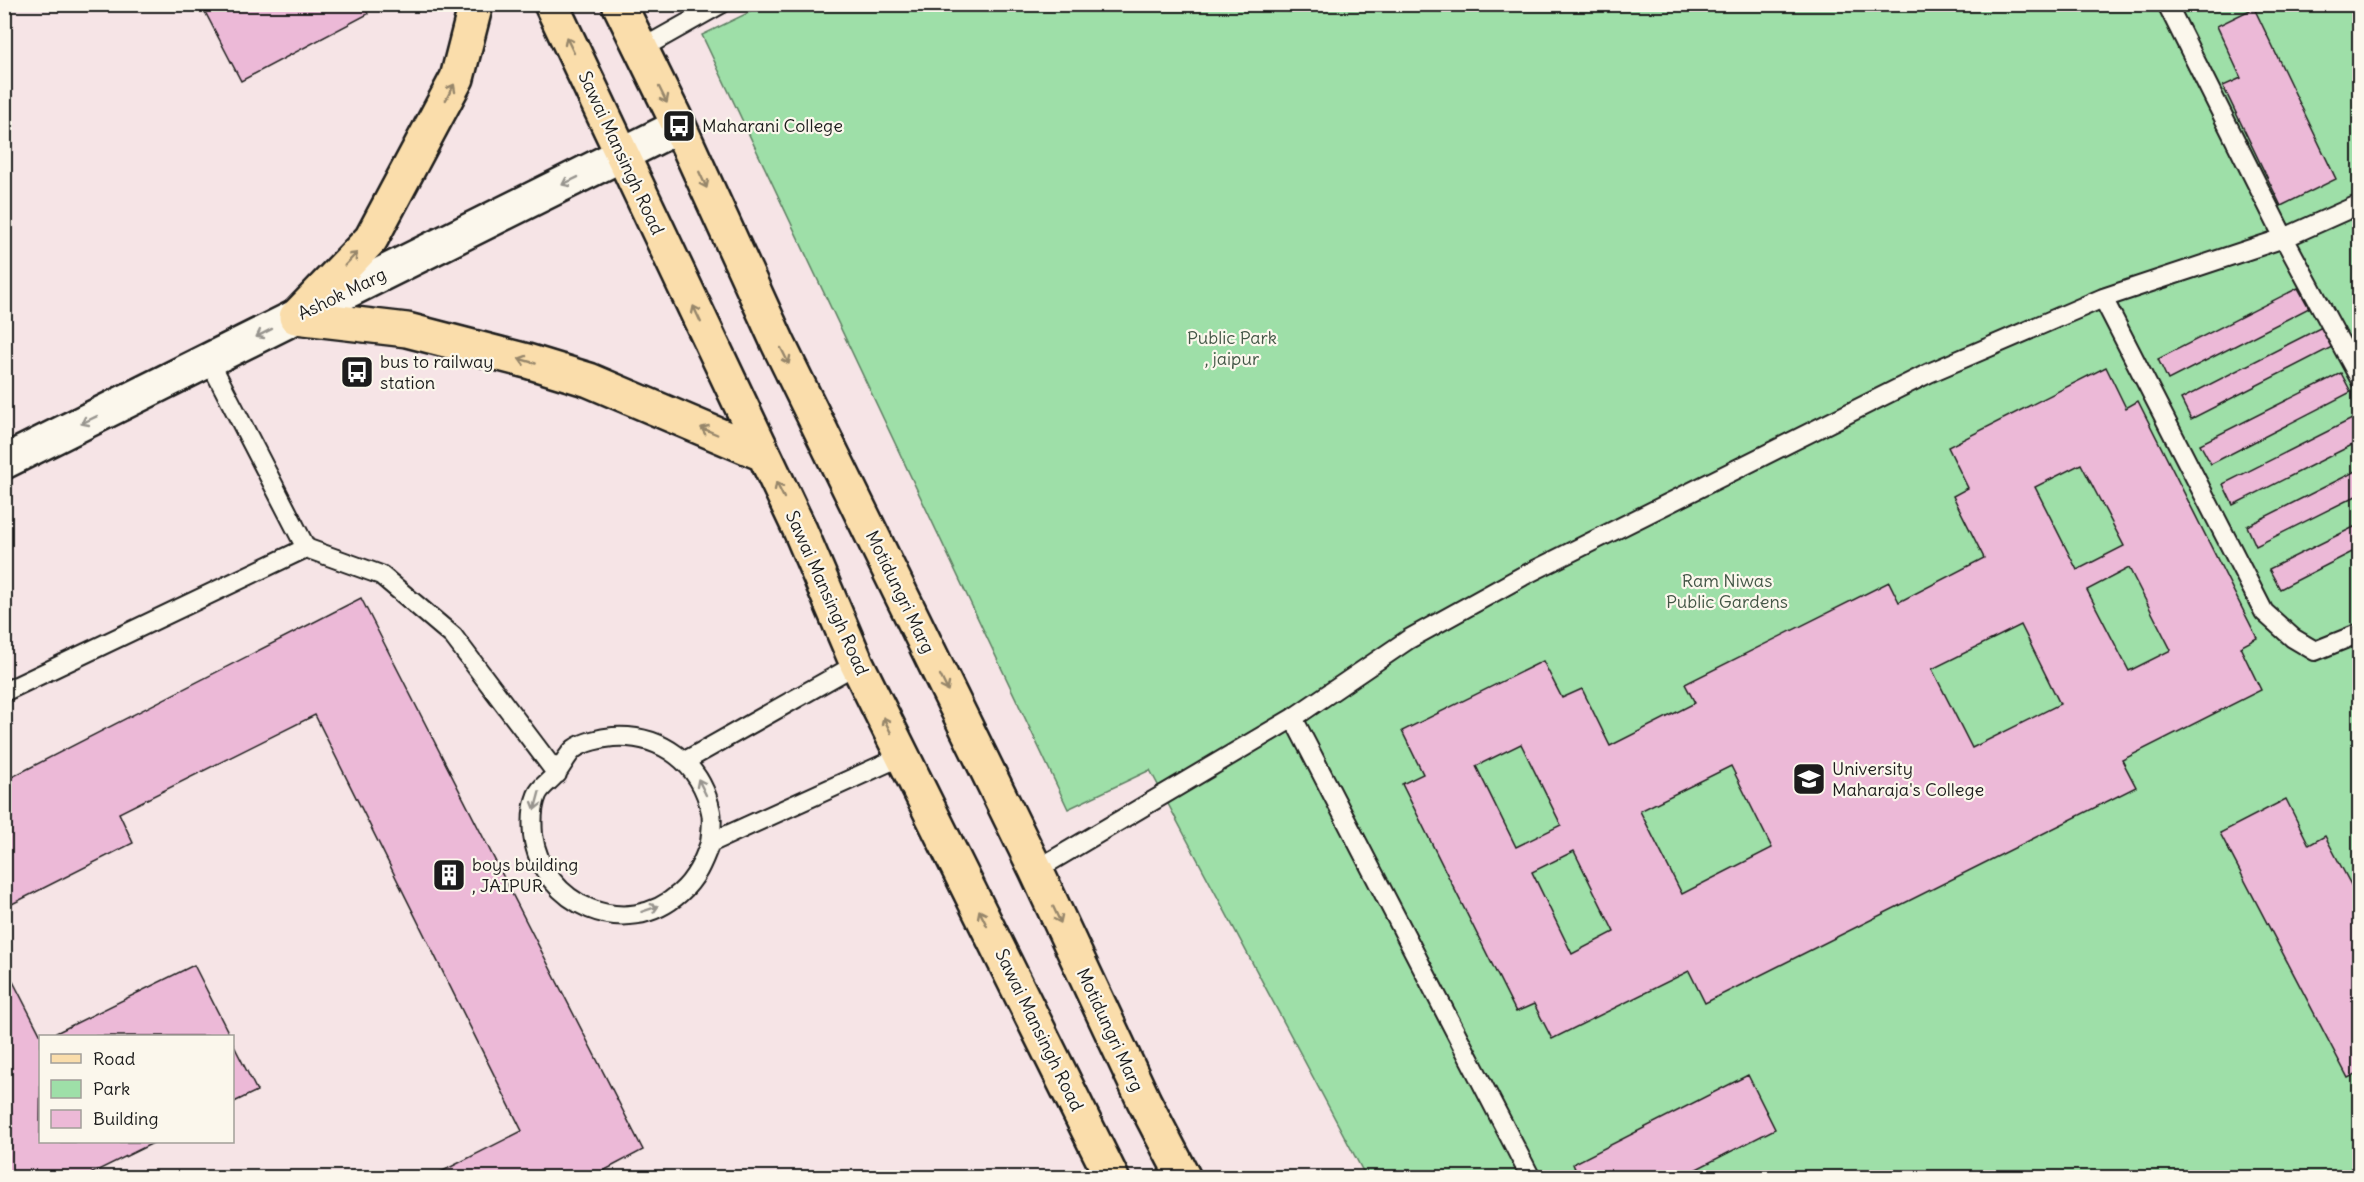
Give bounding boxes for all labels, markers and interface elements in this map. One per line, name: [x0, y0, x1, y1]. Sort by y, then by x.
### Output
one-way arrow: [564, 36, 576, 54]
street label: Sawai Mansingh Road: [573, 67, 670, 239]
one-way arrow: [444, 84, 456, 102]
one-way arrow: [658, 85, 670, 103]
bus stop icon: Maharani College: [661, 108, 697, 144]
place label: Maharani College: [702, 114, 843, 137]
one-way arrow: [698, 170, 710, 188]
one-way arrow: [562, 175, 580, 187]
one-way arrow: [343, 252, 358, 267]
street label: Ashok Marg: [294, 262, 390, 325]
one-way arrow: [691, 305, 703, 323]
park label: Public Park , jaipur: [1187, 326, 1277, 370]
one-way arrow: [255, 327, 273, 339]
one-way arrow: [780, 347, 791, 365]
place label: bus to railway station: [380, 350, 493, 394]
bus stop icon: bus to railway station: [339, 354, 375, 390]
one-way arrow: [518, 355, 537, 366]
one-way arrow: [81, 414, 99, 426]
one-way arrow: [701, 425, 719, 436]
one-way arrow: [774, 481, 786, 499]
street label: Sawai Mansingh Road: [781, 507, 874, 679]
street label: Motidungri Marg: [861, 527, 940, 657]
park label: Ram Niwas Public Gardens: [1666, 569, 1788, 613]
one-way arrow: [939, 673, 951, 691]
one-way arrow: [881, 716, 892, 734]
place label: University Maharaja's College: [1832, 757, 1984, 801]
school or university icon: University Maharaja's College: [1791, 761, 1827, 797]
one-way arrow: [695, 778, 707, 796]
one-way arrow: [530, 792, 541, 811]
place label: boys building , JAIPUR: [472, 853, 578, 897]
building icon: boys building , JAIPUR: [431, 857, 467, 893]
one-way arrow: [640, 903, 659, 914]
one-way arrow: [1051, 905, 1063, 923]
one-way arrow: [977, 910, 988, 928]
street label: Sawai Mansingh Road: [990, 945, 1089, 1115]
street label: Motidungri Marg: [1072, 964, 1149, 1095]
legend: [39, 1035, 234, 1143]
text: Road: [93, 1047, 136, 1070]
text: Park: [93, 1077, 130, 1100]
text: Building: [93, 1107, 158, 1130]

